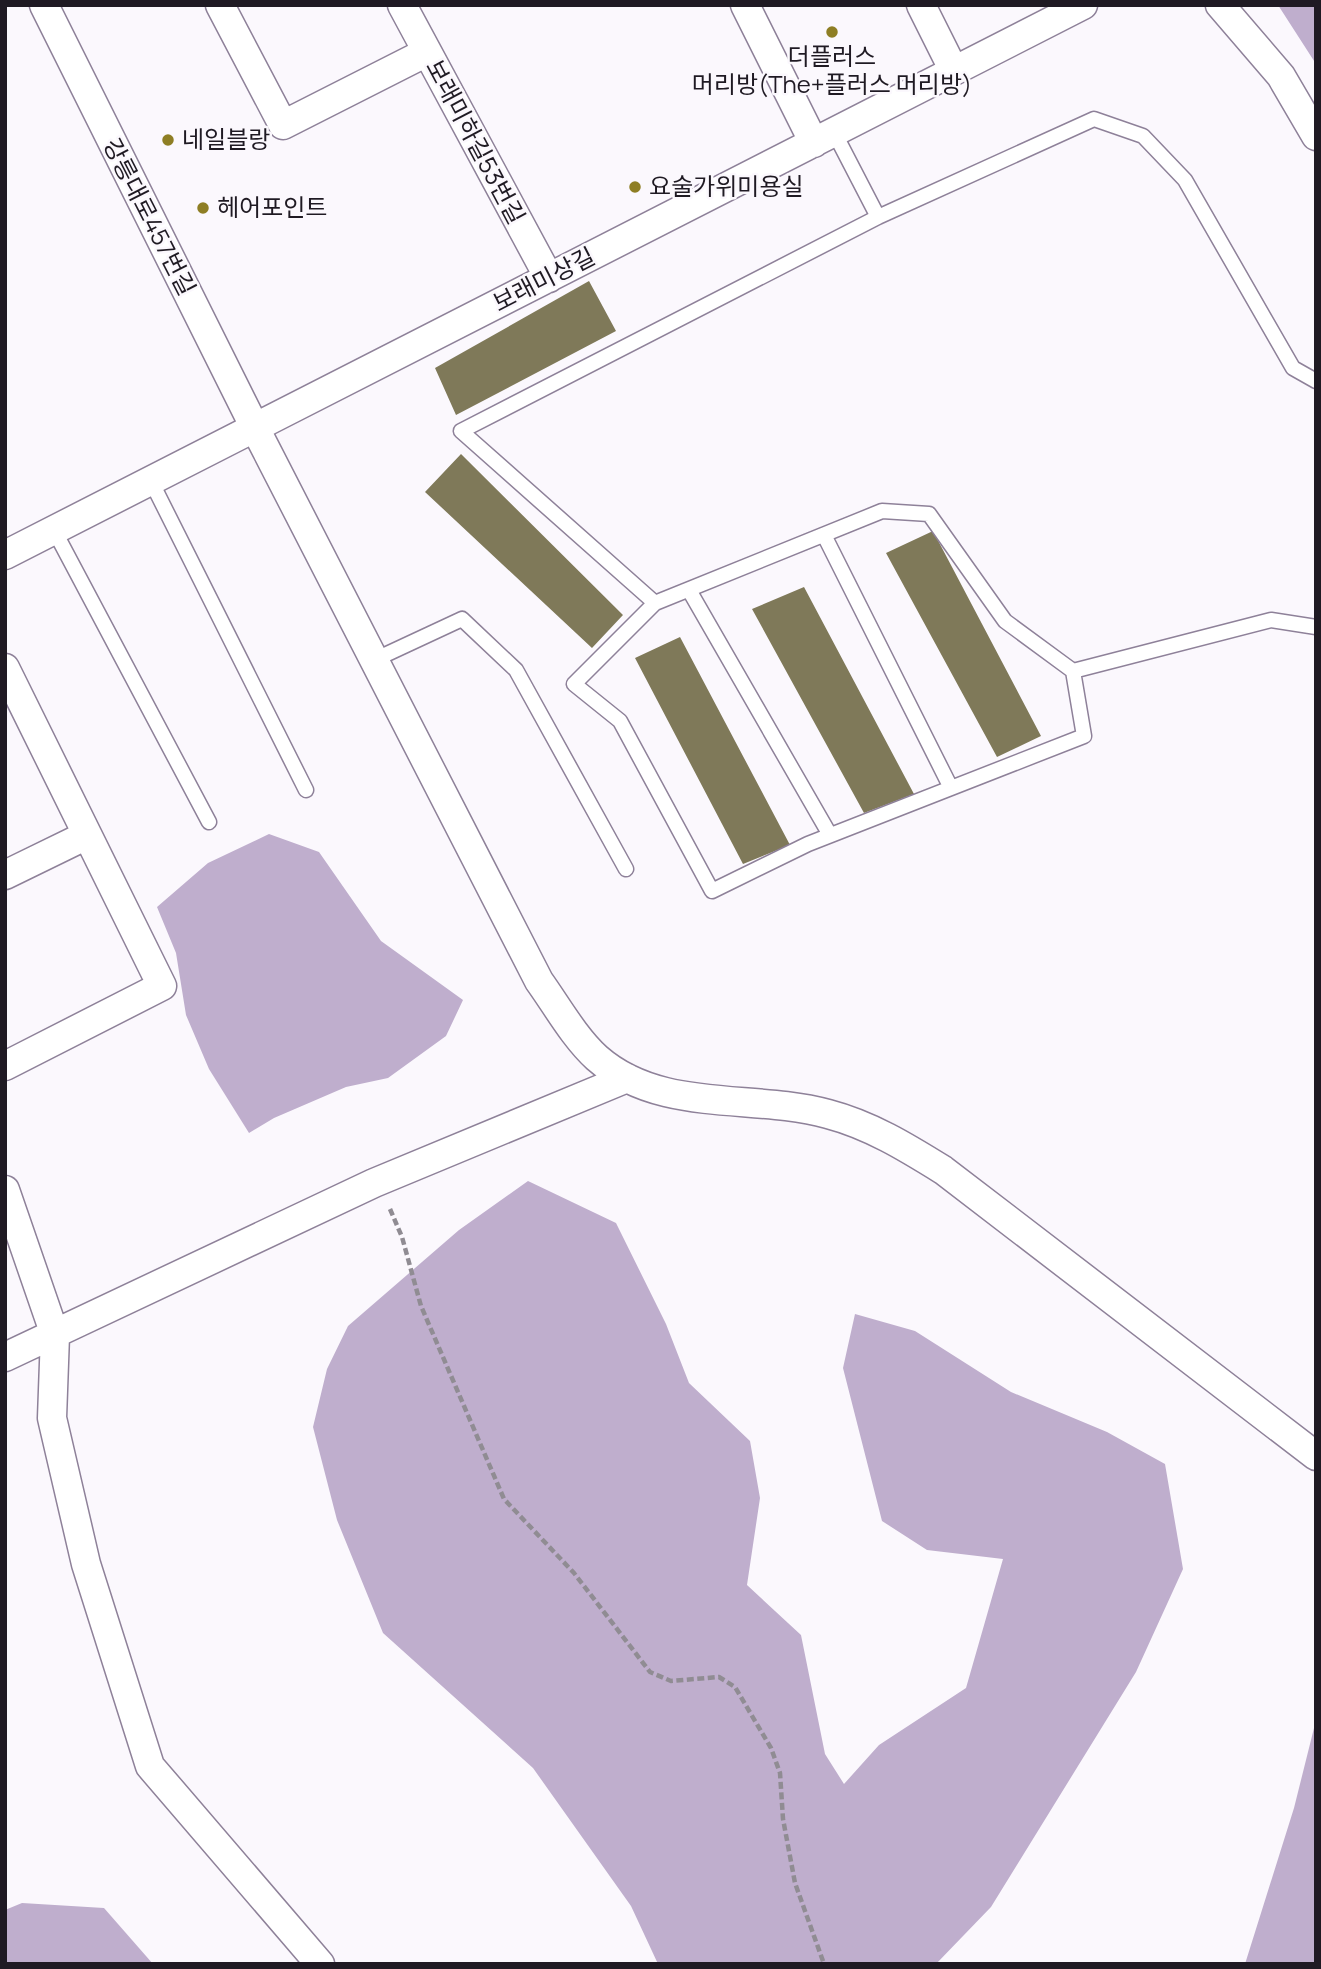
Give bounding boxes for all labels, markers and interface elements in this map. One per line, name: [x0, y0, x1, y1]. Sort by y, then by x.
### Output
marker: 더플러스 머리방(The+플러스 머리방): [824, 24, 840, 40]
place label: 더플러스 머리방(The+플러스 머리방): [692, 39, 972, 100]
street label: 보래미하길53번길: [419, 53, 534, 229]
place label: 네일블랑: [182, 122, 270, 155]
street label: 강릉대로457번길: [96, 132, 204, 301]
marker: 네일블랑: [160, 132, 176, 148]
place label: 요술가위미용실: [649, 169, 804, 202]
marker: 요술가위미용실: [627, 179, 643, 195]
place label: 헤어포인트: [217, 190, 327, 223]
marker: 헤어포인트: [195, 200, 211, 216]
street label: 보래미상길: [487, 239, 600, 318]

